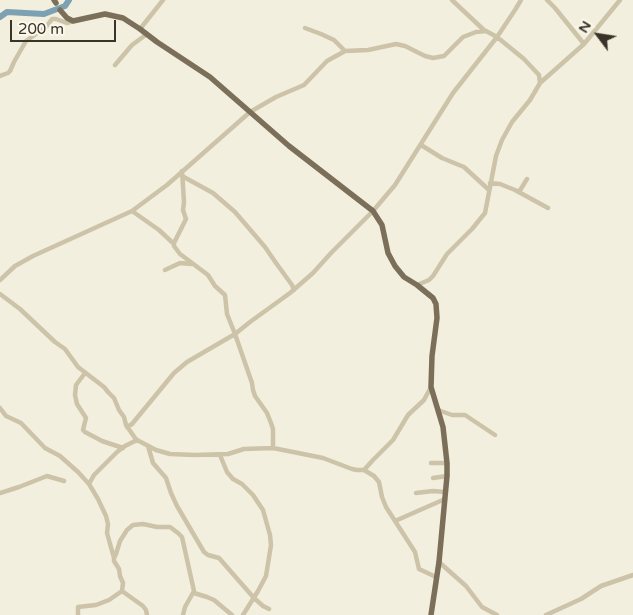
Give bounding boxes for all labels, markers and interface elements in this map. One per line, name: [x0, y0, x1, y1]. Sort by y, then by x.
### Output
scale bar: [12, 10, 119, 42]
north arrow: [573, 10, 623, 60]
text: N: [575, 18, 595, 36]
text: 200 m: [18, 20, 64, 38]

